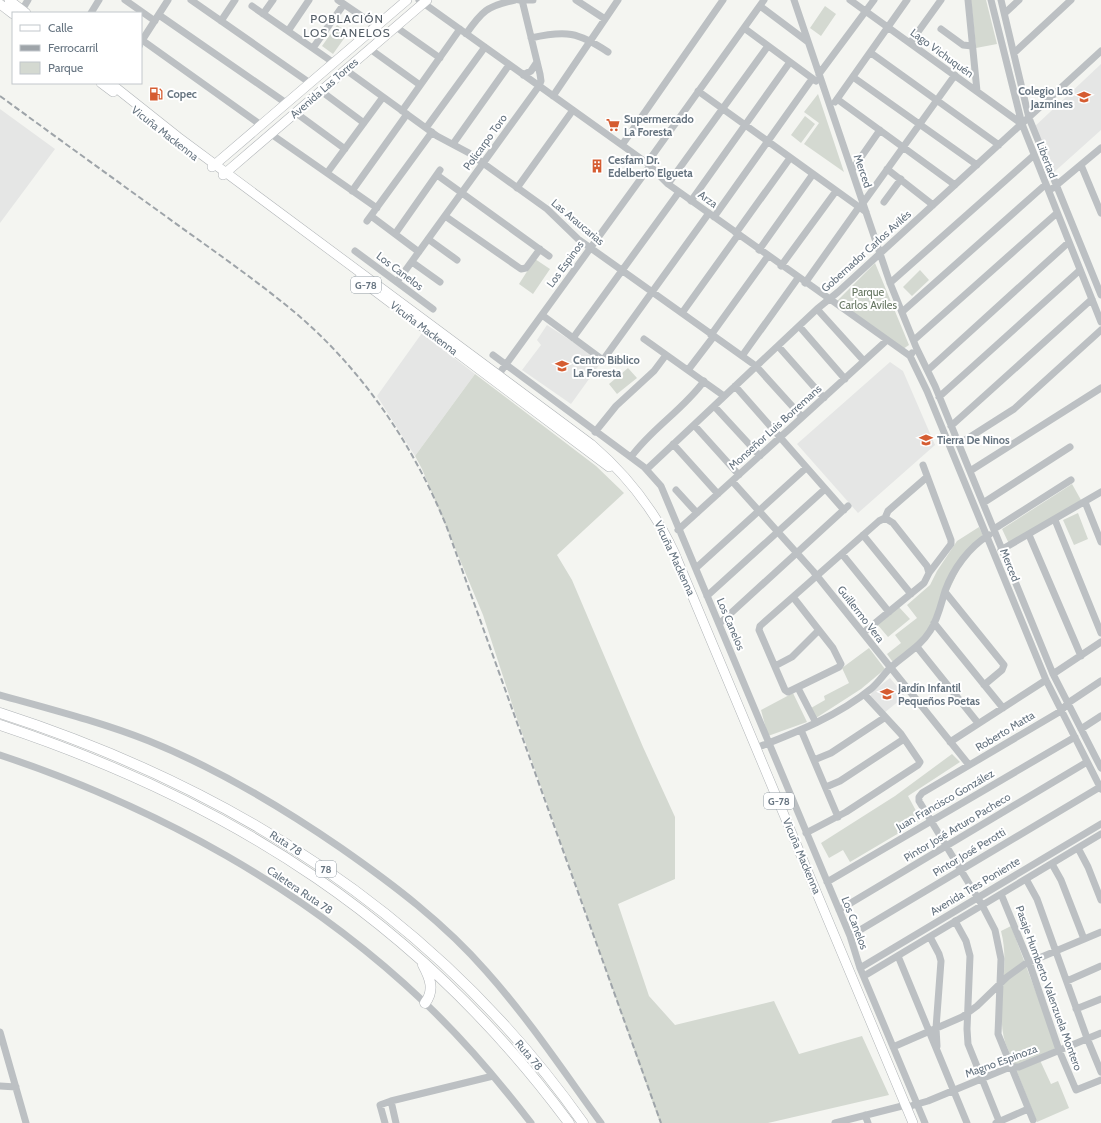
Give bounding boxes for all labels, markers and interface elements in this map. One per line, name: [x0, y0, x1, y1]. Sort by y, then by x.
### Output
district label: POBLACIÓN LOS CANELOS: [303, 11, 391, 40]
legend: [12, 12, 142, 84]
text: Calle: [48, 20, 73, 35]
street label: Lago Vichuquén: [908, 25, 976, 81]
text: Ferrocarril: [48, 40, 98, 55]
street label: Avenida Las Torres: [287, 54, 361, 121]
text: Parque: [48, 60, 83, 75]
place label: Colegio Los Jazmines: [1018, 84, 1073, 111]
fuel station icon: Copec: [148, 86, 164, 102]
place label: Copec: [167, 87, 197, 101]
school or university icon: Colegio Los Jazmines: [1076, 89, 1092, 105]
street label: Vicuña Mackenna: [129, 102, 202, 164]
street label: Policarpo Toro: [460, 111, 510, 173]
place label: Supermercado La Foresta: [624, 112, 694, 139]
supermarket icon: Supermercado La Foresta: [605, 117, 621, 133]
street label: Libertad: [1034, 140, 1060, 180]
street label: Merced: [851, 152, 875, 190]
place label: Cesfam Dr. Edelberto Elgueta: [608, 153, 693, 180]
building icon: Cesfam Dr. Edelberto Elgueta: [589, 158, 605, 174]
street label: Arza: [696, 187, 721, 211]
street label: Las Araucarias: [549, 196, 608, 249]
street label: Gobernador Carlos Avilés: [818, 207, 914, 295]
street label: Los Espinos: [543, 238, 587, 290]
street label: Los Canelos: [374, 249, 427, 294]
road number: G-78: [351, 277, 381, 293]
park label: Parque Carlos Aviles: [839, 285, 897, 312]
street label: Vicuña Mackenna: [387, 298, 461, 358]
place label: Centro Biblico La Foresta: [573, 353, 640, 380]
school or university icon: Centro Biblico La Foresta: [554, 358, 570, 374]
street label: Monseñor Luis Borremans: [726, 381, 825, 473]
school or university icon: Tierra De Ninos: [918, 432, 934, 448]
place label: Tierra De Ninos: [937, 433, 1010, 447]
street label: Vicuña Mackenna: [651, 518, 699, 598]
street label: Merced: [997, 546, 1023, 584]
street label: Guillermo Vera: [834, 583, 888, 646]
street label: Los Canelos: [714, 596, 748, 653]
place label: Jardín Infantil Pequeños Poetas: [897, 681, 980, 708]
school or university icon: Jardín Infantil Pequeños Poetas: [879, 686, 895, 702]
street label: Roberto Matta: [973, 707, 1038, 754]
street label: Juan Francisco González: [893, 766, 997, 834]
street label: Pintor José Arturo Pacheco: [901, 790, 1013, 864]
road number: G-78: [764, 793, 794, 809]
street label: Vicuña Mackenna: [780, 816, 825, 897]
street label: Pintor José Perotti: [930, 825, 1008, 879]
street label: Ruta 78: [267, 828, 305, 858]
street label: Avenida Tres Poniente: [928, 853, 1023, 918]
road number: 78: [316, 861, 336, 877]
street label: Caletera Ruta 78: [264, 863, 336, 917]
street label: Los Canelos: [839, 895, 872, 952]
street label: Pasaje Humberto Valenzuela Montero: [1013, 904, 1085, 1072]
street label: Ruta 78: [512, 1037, 546, 1073]
street label: Magno Espinoza: [963, 1041, 1040, 1081]

